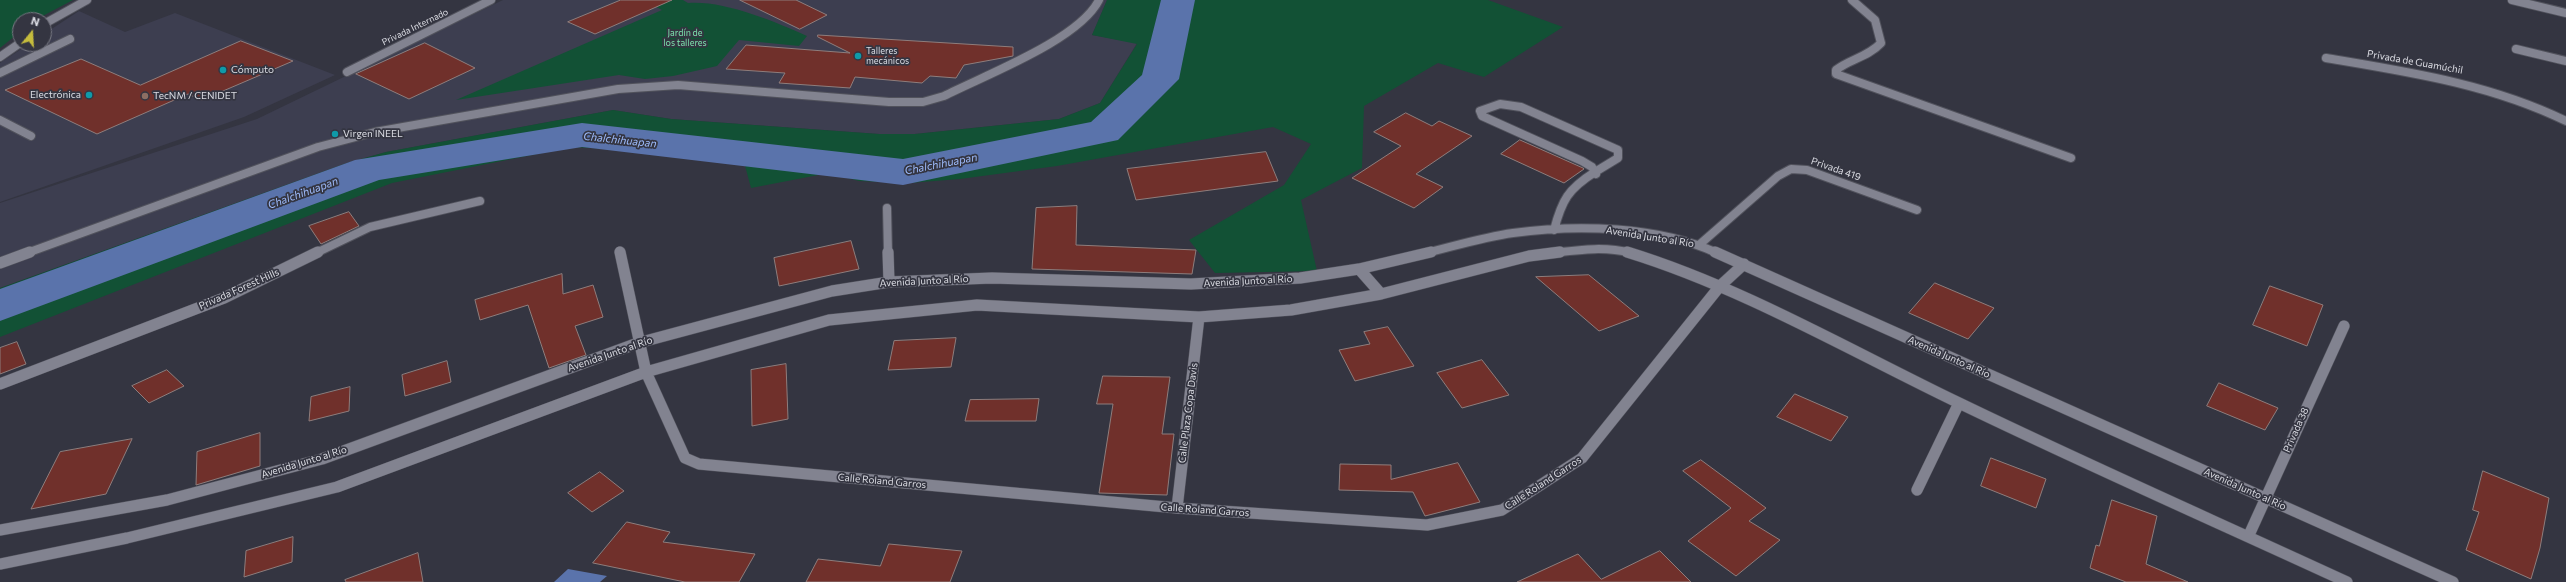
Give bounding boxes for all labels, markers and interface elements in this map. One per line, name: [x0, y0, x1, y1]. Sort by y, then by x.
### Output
street label: Privada Internado: [380, 6, 450, 48]
north arrow: [12, 12, 52, 52]
text: N: [30, 14, 41, 29]
park label: Jardín de los talleres: [663, 28, 707, 49]
place label: Talleres mecánicos: [866, 46, 909, 67]
street label: Privada de Guamúchil: [2366, 48, 2464, 76]
marker: Talleres mecánicos: [853, 51, 863, 61]
place label: Cómputo: [231, 64, 274, 76]
marker: Cómputo: [218, 65, 228, 75]
place label: Electrónica: [30, 89, 81, 101]
marker: Electrónica: [84, 90, 94, 100]
place label: TecNM / CENIDET: [153, 90, 237, 102]
marker: TecNM / CENIDET: [140, 91, 150, 101]
place label: Virgen INEEL: [343, 128, 403, 140]
marker: Virgen INEEL: [330, 129, 340, 139]
water label: Chalchihuapan: [583, 130, 657, 150]
water label: Chalchihuapan: [904, 150, 978, 178]
street label: Privada 419: [1809, 155, 1863, 183]
water label: Chalchihuapan: [266, 174, 340, 212]
street label: Avenida Junto al Río: [1605, 224, 1695, 250]
street label: Privada Forest Hills: [197, 266, 281, 312]
street label: Avenida Junto al Río: [879, 273, 969, 289]
street label: Avenida Junto al Río: [1203, 273, 1293, 289]
street label: Avenida Junto al Río: [1906, 333, 1992, 381]
street label: Avenida Junto al Río: [566, 334, 654, 374]
street label: Calle Plaza Copa Davis: [1176, 362, 1200, 464]
street label: Privada 38: [2281, 406, 2311, 454]
street label: Avenida Junto al Río: [260, 443, 348, 481]
street label: Calle Roland Garros: [1503, 454, 1583, 512]
street label: Avenida Junto al Río: [2202, 465, 2288, 513]
street label: Calle Roland Garros: [837, 471, 927, 491]
street label: Calle Roland Garros: [1160, 501, 1250, 519]

